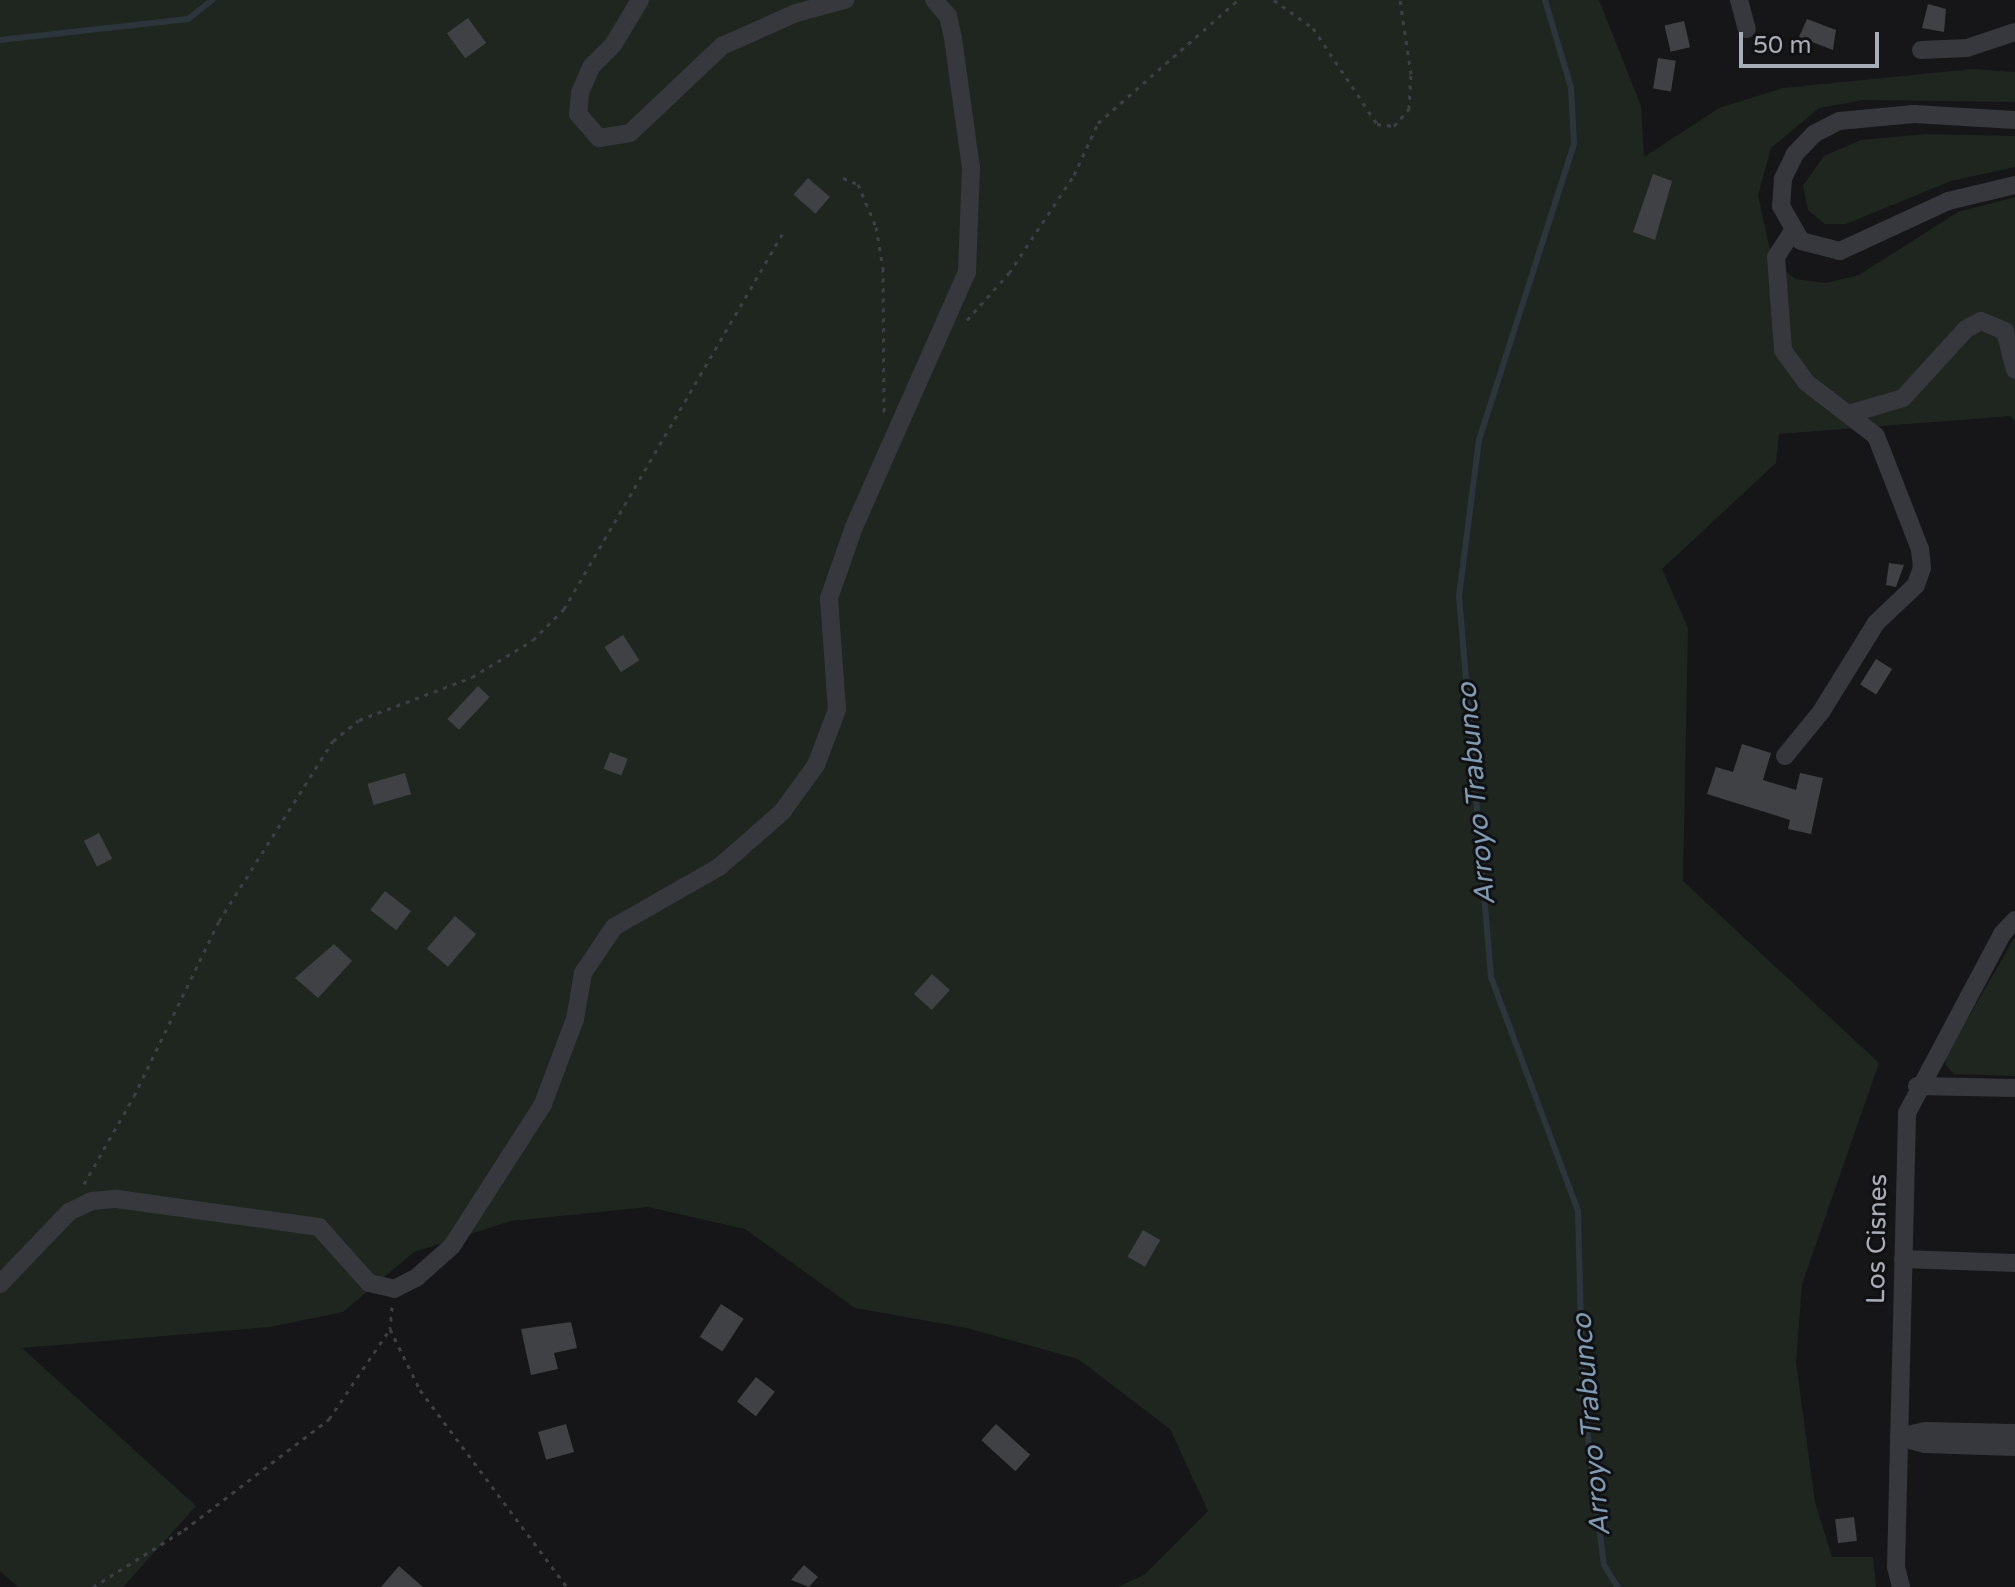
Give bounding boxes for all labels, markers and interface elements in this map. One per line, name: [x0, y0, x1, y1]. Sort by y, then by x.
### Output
scale bar: [1743, 16, 1883, 66]
text: 50 m: [1753, 31, 1811, 60]
water label: Arroyo Trabunco: [1450, 681, 1502, 907]
street label: Los Cisnes: [1860, 1174, 1894, 1304]
water label: Arroyo Trabunco: [1565, 1312, 1617, 1538]

